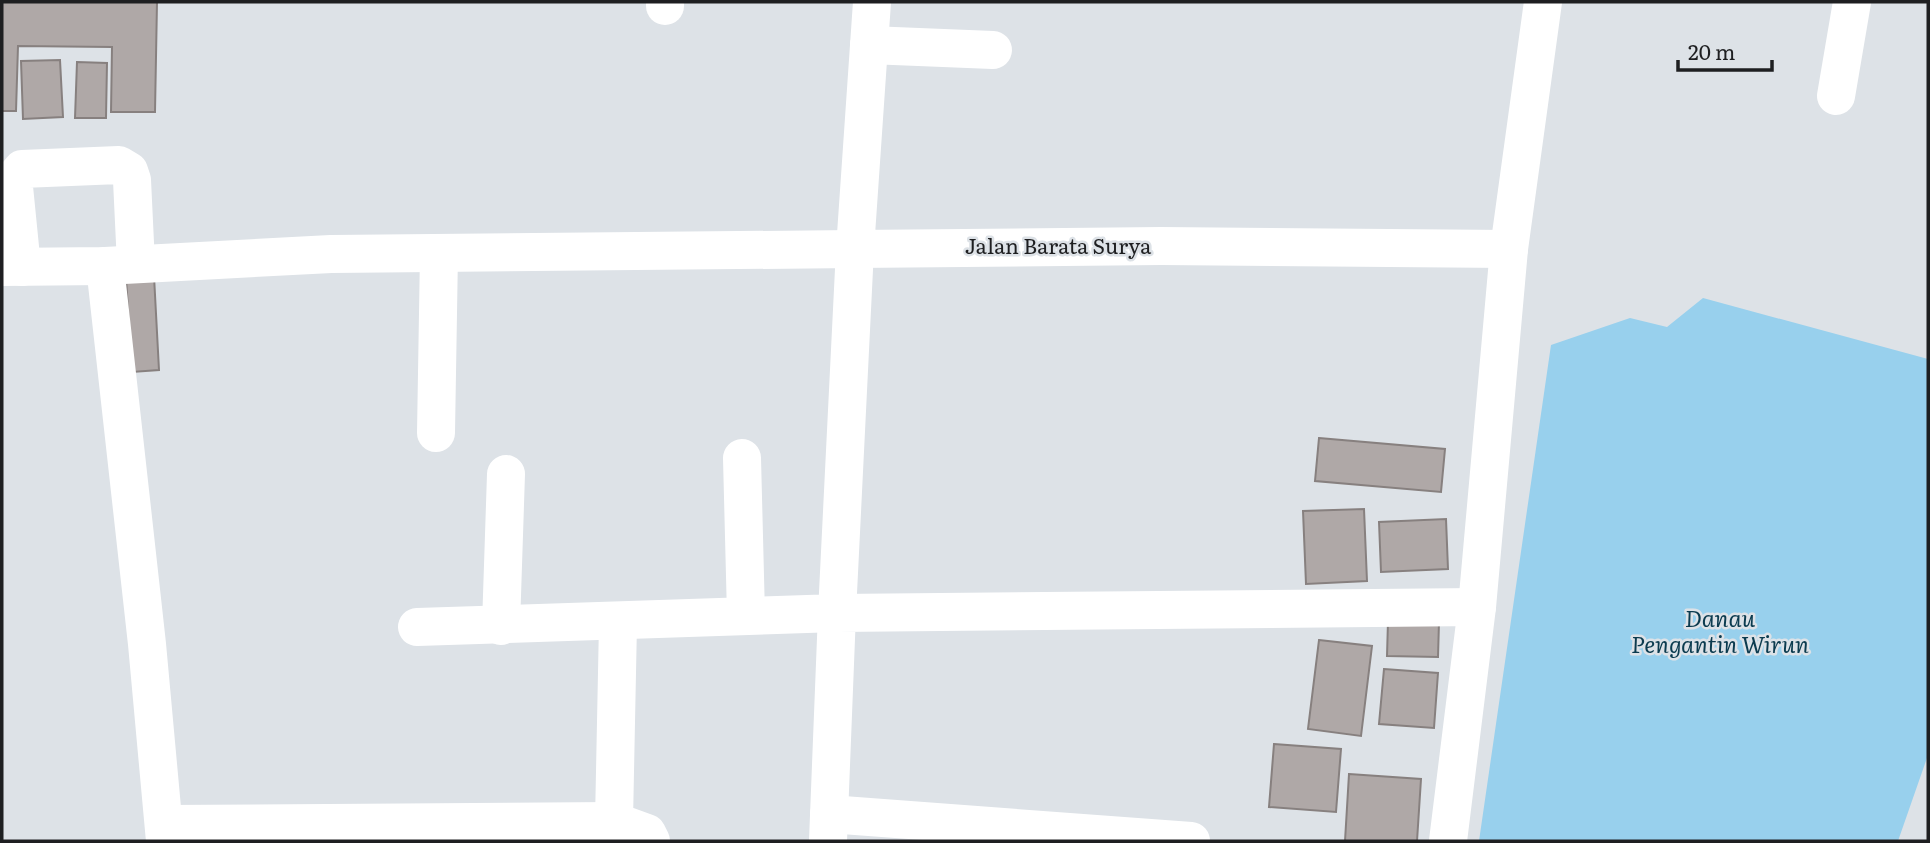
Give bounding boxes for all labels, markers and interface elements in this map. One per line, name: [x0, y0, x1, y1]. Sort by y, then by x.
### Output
scale bar: [1678, 28, 1772, 72]
text: 20 m: [1688, 35, 1735, 66]
street label: Jalan Barata Surya: [965, 229, 1152, 260]
water label: Danau Pengantin Wirun: [1631, 600, 1809, 660]

